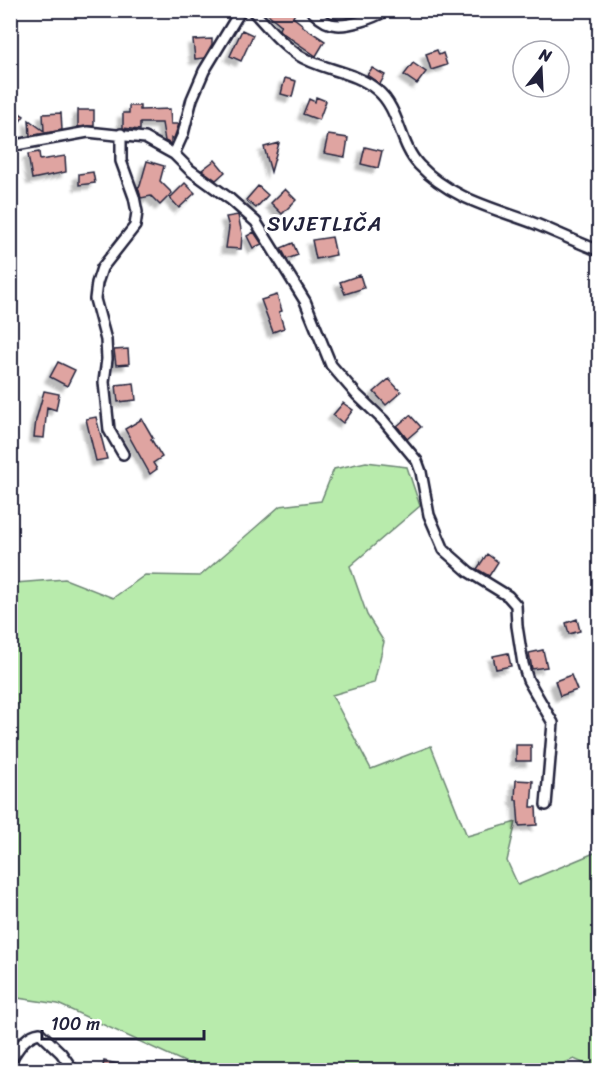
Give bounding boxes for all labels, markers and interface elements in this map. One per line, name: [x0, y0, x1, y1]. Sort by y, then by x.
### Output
north arrow: [511, 39, 571, 99]
text: N: [535, 39, 556, 71]
district label: SVJETLIČA: [267, 205, 383, 243]
scale bar: [42, 1003, 204, 1041]
text: 100 m: [51, 1008, 100, 1040]

